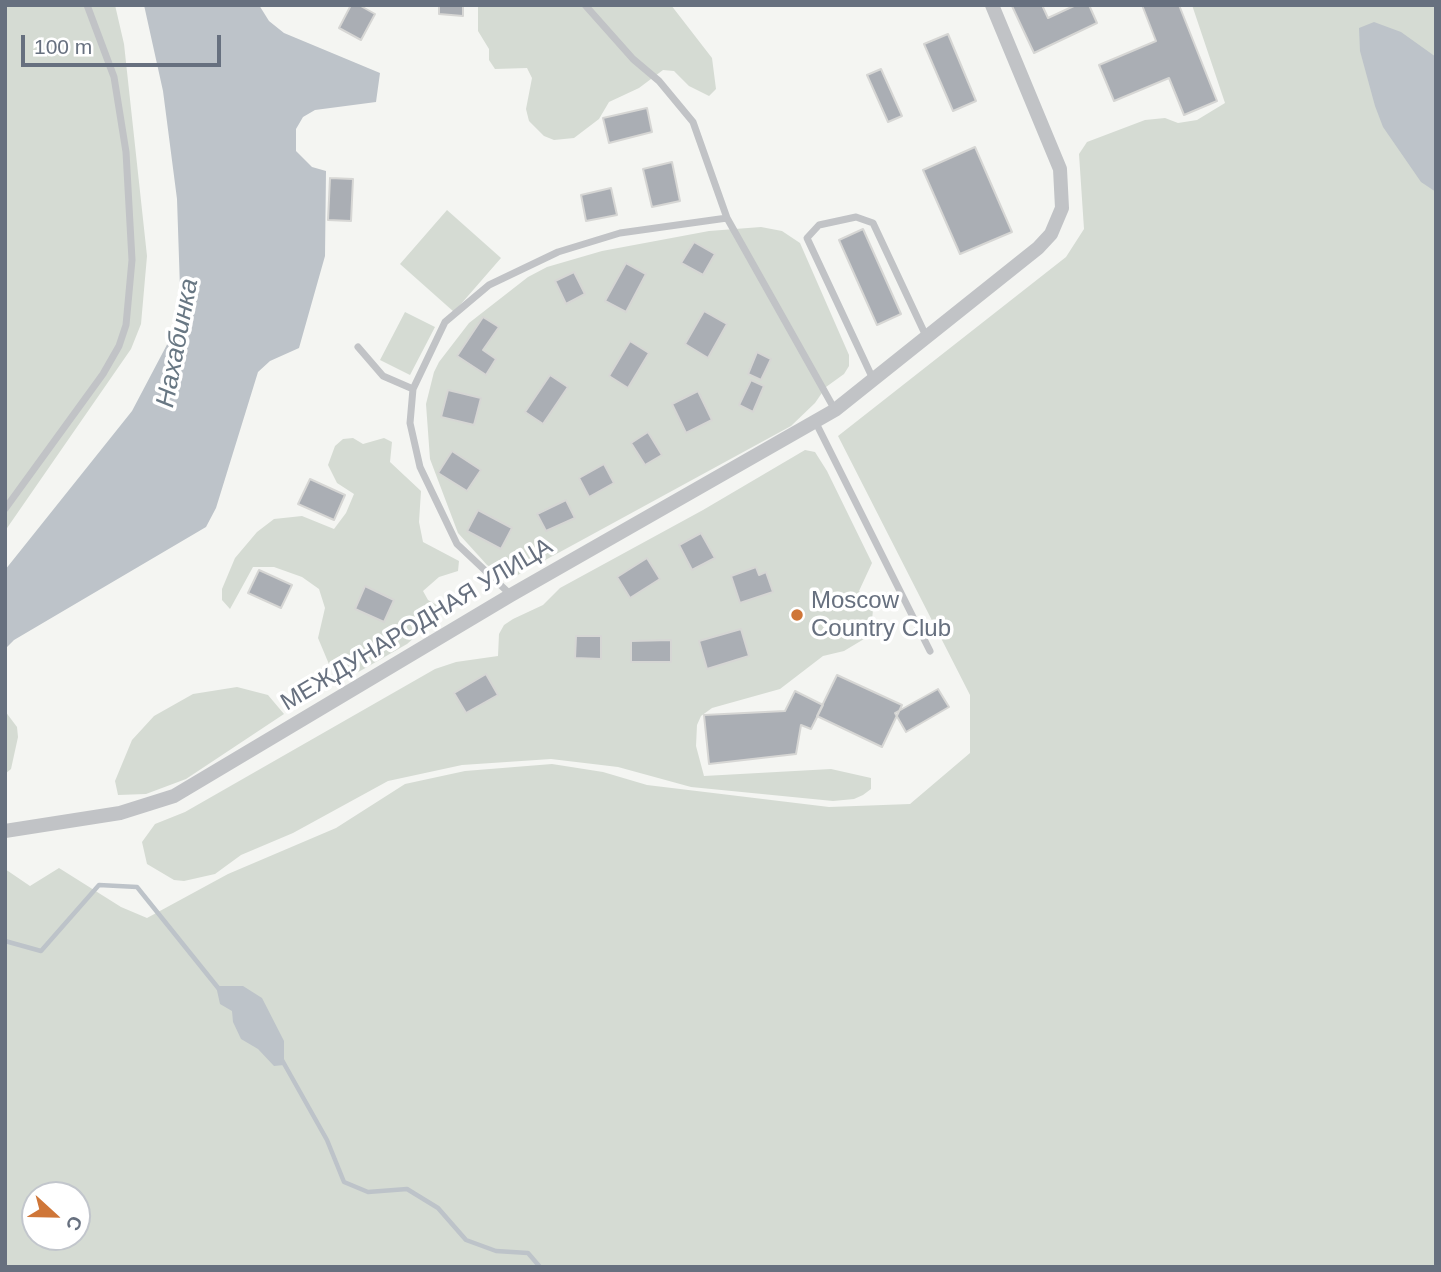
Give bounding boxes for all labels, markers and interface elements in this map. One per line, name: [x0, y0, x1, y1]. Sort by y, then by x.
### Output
scale bar: [24, 21, 224, 65]
text: 100 m: [34, 35, 92, 58]
water label: Нахабинка: [150, 276, 206, 410]
street label: МЕЖДУНАРОДНАЯ УЛИЦА: [276, 532, 558, 718]
place label: Moscow Country Club: [811, 587, 951, 643]
marker: Moscow Country Club: [789, 607, 805, 623]
north arrow: [21, 1181, 91, 1251]
text: С: [62, 1213, 86, 1234]

